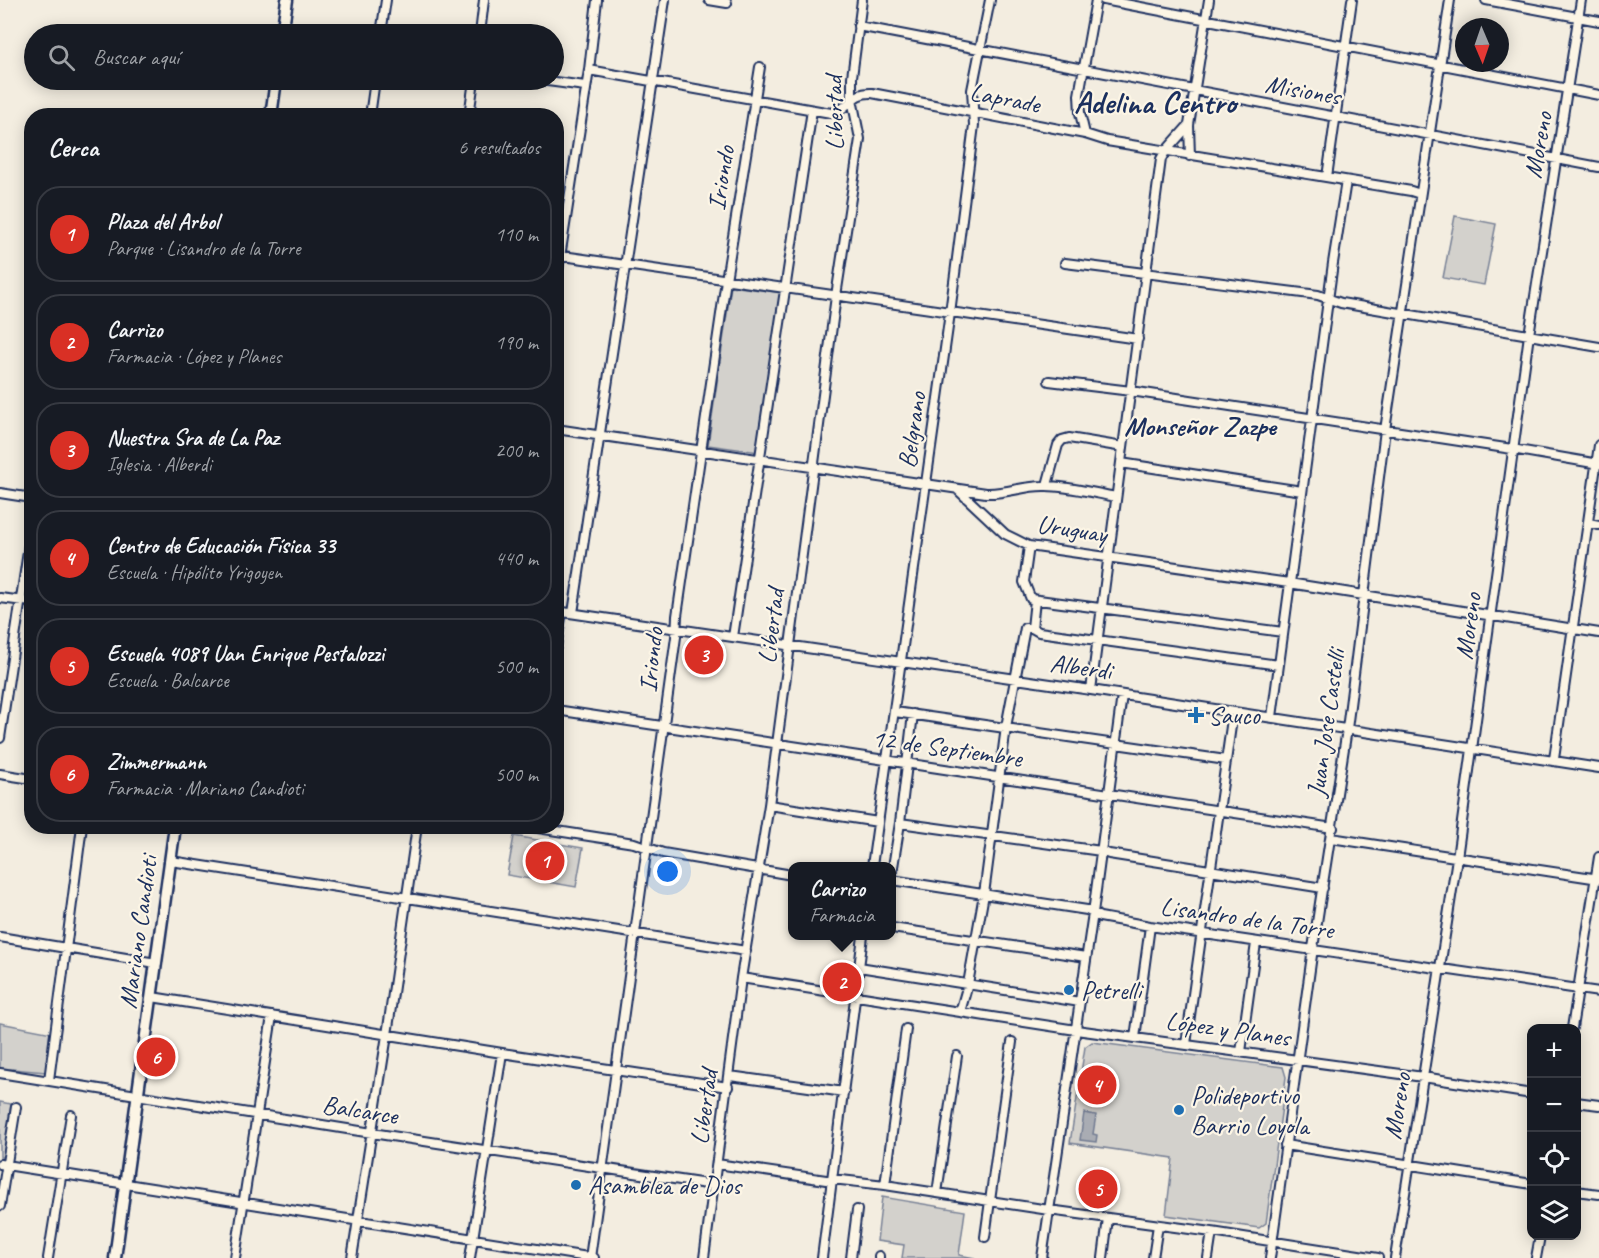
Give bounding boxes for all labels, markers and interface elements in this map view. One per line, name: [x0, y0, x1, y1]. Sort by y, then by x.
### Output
north arrow: [1455, 18, 1509, 72]
search box: [24, 24, 564, 90]
icon: search: [45, 41, 78, 74]
text: Buscar aquí: [93, 43, 179, 71]
street label: Misiones: [1263, 67, 1345, 113]
street label: Libertad: [817, 72, 851, 151]
street label: Laprade: [967, 75, 1044, 121]
district label: Adelina Centro: [1074, 82, 1239, 123]
street label: Moreno: [1516, 108, 1560, 181]
text: Cerca: [48, 131, 98, 164]
text: 6 resultados: [458, 135, 540, 160]
street label: Iriondo: [700, 142, 743, 213]
text: Plaza del Arbol: [107, 208, 219, 236]
text: 1: [65, 222, 74, 247]
text: 110 m: [495, 222, 538, 247]
text: Parque · Lisandro de la Torre: [107, 236, 301, 261]
text: Carrizo: [107, 316, 162, 344]
text: 2: [65, 330, 74, 355]
text: 190 m: [495, 330, 538, 355]
text: Farmacia · López y Planes: [107, 344, 281, 369]
street label: Belgrano: [890, 388, 934, 470]
district label: Monseñor Zazpe: [1124, 409, 1278, 443]
text: Nuestra Sra de La Paz: [107, 424, 279, 452]
text: 3: [65, 438, 74, 463]
text: 200 m: [495, 438, 538, 463]
text: Iglesia · Alberdi: [107, 452, 211, 477]
street label: Uruguay: [1035, 507, 1111, 551]
text: Centro de Educación Física 33: [107, 532, 335, 560]
text: 4: [65, 546, 74, 571]
text: 440 m: [495, 546, 538, 571]
text: Escuela · Hipólito Yrigoyen: [107, 560, 282, 585]
street label: Libertad: [750, 583, 792, 665]
street label: Moreno: [1447, 589, 1489, 661]
street label: Iriondo: [631, 624, 671, 694]
pin: 3: [684, 632, 724, 678]
text: Escuela 4089 Uan Enrique Pestalozzi: [107, 640, 384, 668]
street label: Juan Jose Castelli: [1299, 644, 1353, 801]
street label: Alberdi: [1048, 646, 1117, 688]
text: 5: [65, 654, 74, 679]
text: 500 m: [495, 654, 538, 679]
text: Escuela · Balcarce: [107, 668, 229, 693]
place label: Sauco: [1208, 699, 1262, 732]
marker: Sauco: [1189, 708, 1203, 722]
street label: 12 de Septiembre: [870, 721, 1026, 775]
text: Zimmermann: [107, 748, 206, 776]
text: 6: [65, 762, 74, 787]
text: 500 m: [495, 762, 538, 787]
text: Farmacia · Mariano Candioti: [107, 776, 304, 801]
pin: 1: [526, 838, 564, 884]
street label: Mariano Candioti: [111, 850, 166, 1011]
your location: [653, 857, 682, 886]
popup: [788, 862, 896, 940]
text: Carrizo: [810, 875, 865, 903]
street label: Lisandro de la Torre: [1158, 890, 1338, 947]
text: Farmacia: [810, 903, 874, 928]
pin: 2: [822, 960, 862, 1004]
place label: Petrelli: [1081, 974, 1144, 1007]
marker: Petrelli: [1062, 983, 1076, 997]
street label: López y Planes: [1164, 1004, 1294, 1054]
map controls: [1527, 1024, 1581, 1240]
button: +: [1527, 1024, 1581, 1078]
pin: 6: [136, 1034, 176, 1080]
pin: 4: [1078, 1062, 1116, 1108]
street label: Libertad: [682, 1064, 726, 1146]
street label: Moreno: [1375, 1069, 1419, 1141]
button: −: [1527, 1078, 1581, 1132]
place label: Polideportivo Barrio Loyola: [1191, 1079, 1311, 1142]
street label: Balcarce: [320, 1088, 402, 1132]
marker: Polideportivo Barrio Loyola: [1172, 1103, 1186, 1117]
button: locate: [1527, 1132, 1581, 1186]
pin: 5: [1078, 1166, 1118, 1212]
place label: Asamblea de Dios: [588, 1169, 743, 1202]
marker: Asamblea de Dios: [569, 1178, 583, 1192]
button: layers: [1527, 1186, 1581, 1240]

